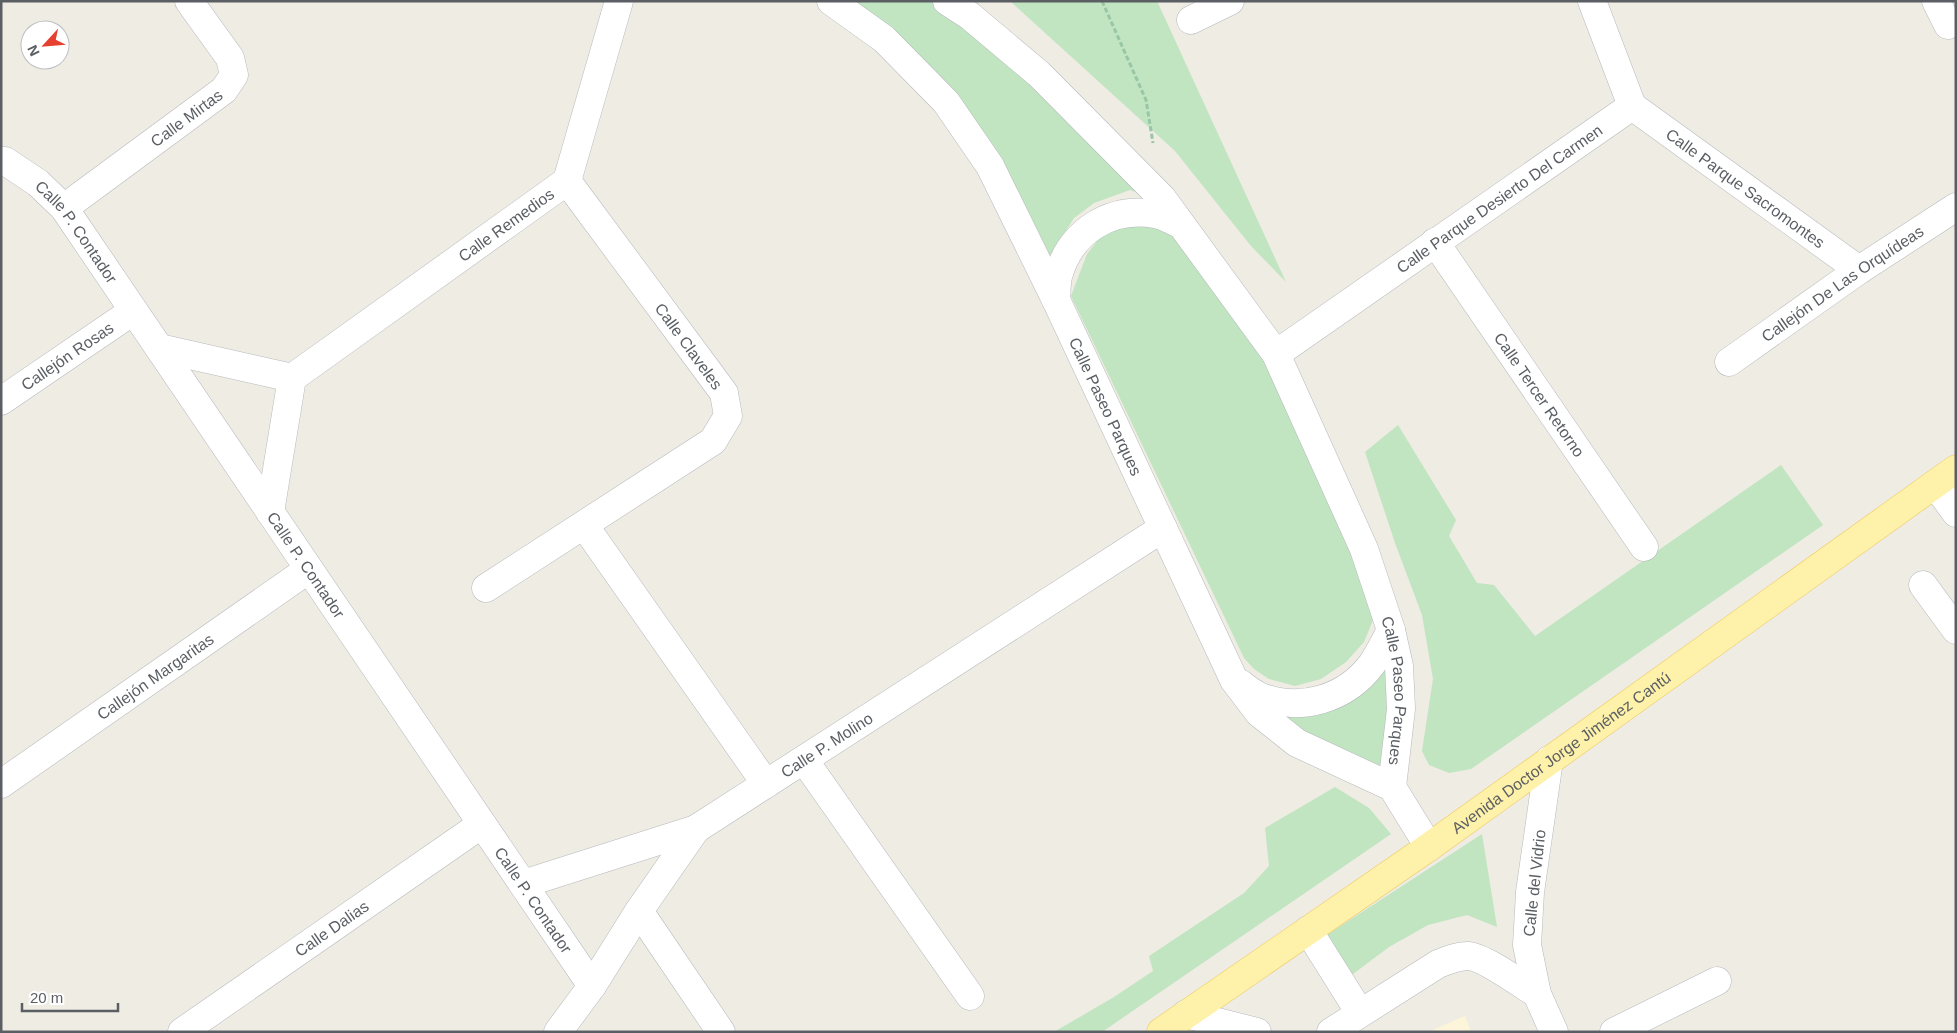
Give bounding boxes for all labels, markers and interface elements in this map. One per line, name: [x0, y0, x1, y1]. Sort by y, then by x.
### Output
north arrow: [20, 20, 70, 70]
text: N: [24, 43, 43, 59]
street label: Calle Mirtas: [148, 86, 226, 150]
street label: Calle Parque Desierto Del Carmen: [1393, 122, 1605, 276]
street label: Calle Parque Sacromontes: [1663, 125, 1828, 251]
street label: Calle P. Contador: [32, 177, 121, 287]
street label: Calle Remedios: [455, 185, 557, 265]
street label: Callejón De Las Orquídeas: [1759, 223, 1927, 345]
street label: Calle Claveles: [652, 300, 726, 393]
street label: Callejón Rosas: [18, 319, 117, 394]
street label: Calle Tercer Retorno: [1491, 330, 1588, 460]
street label: Calle Paseo Parques: [1066, 335, 1145, 478]
street label: Calle P. Contador: [264, 509, 348, 622]
street label: Calle Paseo Parques: [1378, 614, 1409, 766]
street label: Callejón Margaritas: [94, 630, 217, 723]
street label: Avenida Doctor Jorge Jiménez Cantú: [1449, 669, 1674, 837]
street label: Calle P. Molino: [778, 709, 876, 781]
street label: Calle del Vidrio: [1520, 829, 1549, 937]
street label: Calle P. Contador: [491, 844, 576, 957]
street label: Calle Dalias: [292, 897, 372, 960]
scale bar: [22, 980, 119, 1012]
text: 20 m: [30, 989, 63, 1006]

